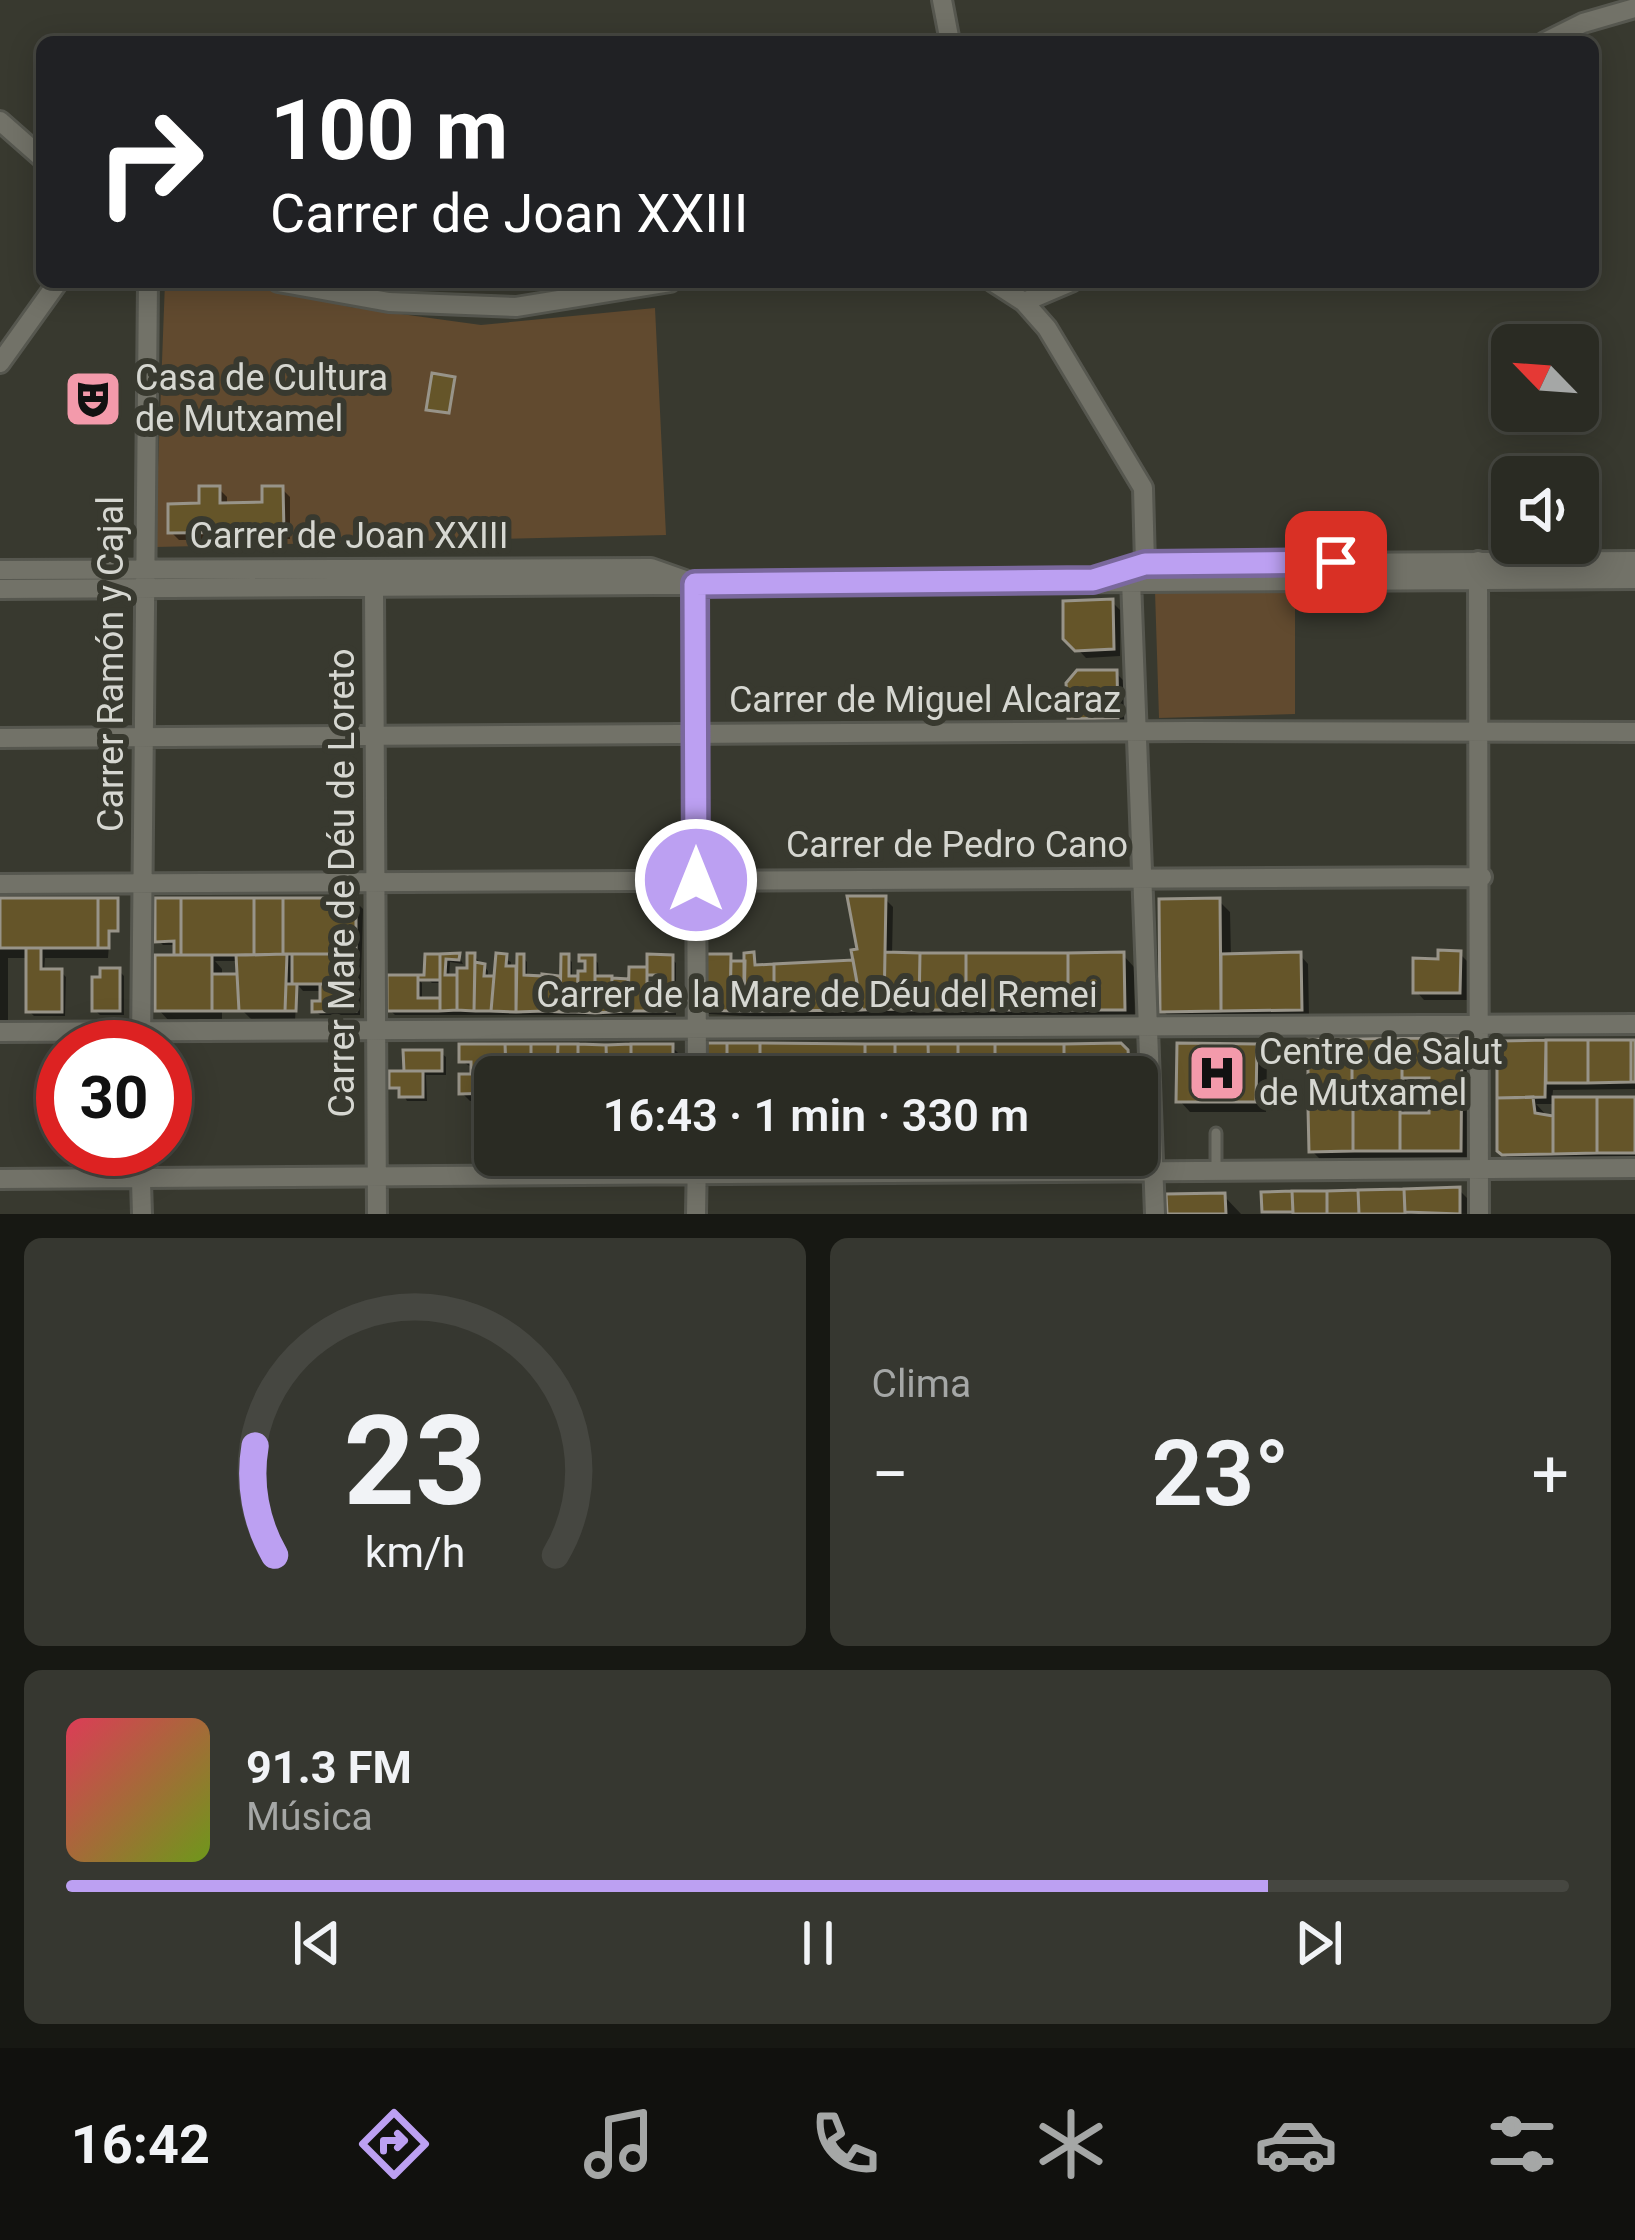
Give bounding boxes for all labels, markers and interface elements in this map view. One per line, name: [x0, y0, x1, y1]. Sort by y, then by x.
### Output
text: 100 m: [270, 81, 508, 180]
icon: right: [72, 84, 228, 240]
text: Carrer de Joan XXIII: [270, 182, 748, 245]
north arrow: [1491, 324, 1599, 432]
map controls: [1491, 324, 1599, 564]
place label: Casa de Cultura de Mutxamel: [135, 357, 388, 440]
theatre icon: Casa de Cultura de Mutxamel: [62, 368, 124, 430]
button: sound: [1491, 456, 1599, 564]
street label: Carrer Ramón y Cajal: [90, 496, 132, 832]
pin: [1285, 511, 1387, 613]
street label: Carrer de Joan XXIII: [190, 515, 508, 557]
icon: arrive: [1303, 529, 1369, 595]
street label: Carrer Mare de Déu de Loreto: [321, 648, 363, 1118]
street label: Carrer de Miguel Alcaraz: [729, 679, 1121, 721]
position arrow: [633, 817, 759, 943]
street label: Carrer de Pedro Cano: [786, 824, 1128, 866]
street label: Carrer de la Mare de Déu del Remei: [536, 974, 1098, 1016]
speed limit sign: 30: [36, 1020, 192, 1176]
place label: Centre de Salut de Mutxamel: [1259, 1031, 1503, 1114]
hospital icon: Centre de Salut de Mutxamel: [1186, 1042, 1248, 1104]
text: 16:43 · 1 min · 330 m: [603, 1089, 1029, 1142]
text: Clima: [872, 1361, 971, 1407]
text: 23: [343, 1388, 486, 1534]
text: 23°: [1152, 1422, 1289, 1527]
text: −: [872, 1436, 909, 1513]
text: +: [1532, 1436, 1569, 1513]
text: km/h: [364, 1527, 465, 1577]
text: 91.3 FM: [246, 1741, 412, 1794]
text: Música: [246, 1794, 373, 1840]
icon: previous: [284, 1910, 350, 1976]
icon: pause: [785, 1910, 851, 1976]
icon: next: [1286, 1910, 1352, 1976]
icon: directions: [352, 2102, 436, 2186]
icon: music: [577, 2102, 661, 2186]
icon: phone: [803, 2102, 887, 2186]
icon: climate: [1029, 2102, 1113, 2186]
icon: car: [1254, 2102, 1338, 2186]
icon: filters: [1480, 2102, 1564, 2186]
text: 16:42: [71, 2113, 210, 2176]

